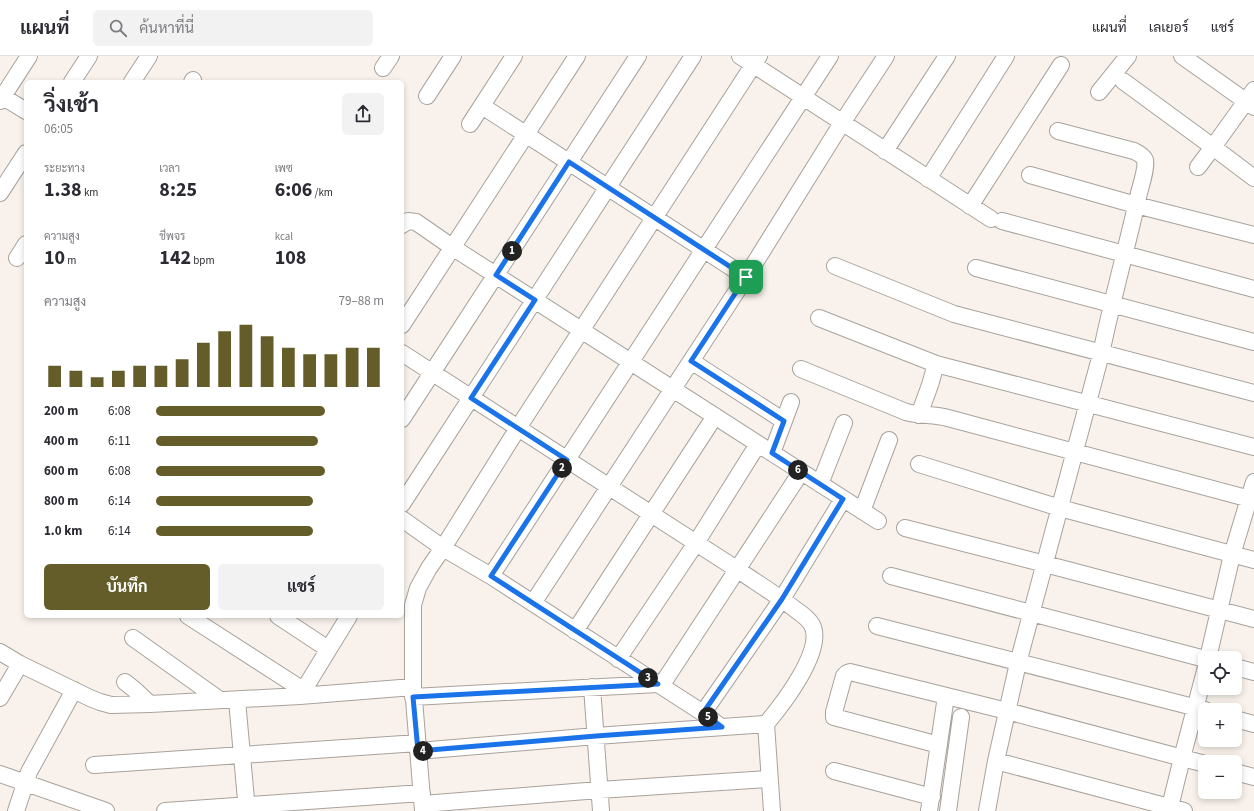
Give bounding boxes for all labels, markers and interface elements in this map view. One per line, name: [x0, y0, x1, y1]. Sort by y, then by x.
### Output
search box: [93, 10, 373, 46]
text: แผนที่: [20, 15, 69, 42]
icon: search: [107, 17, 129, 39]
text: ค้นหาที่นี่: [139, 18, 194, 39]
text: แผนที่: [1092, 18, 1127, 38]
text: เลเยอร์: [1149, 18, 1189, 38]
text: แชร์: [1211, 18, 1234, 38]
text: วิ่งเช้า: [44, 89, 99, 121]
button: share: [342, 93, 384, 135]
text: 06:05: [44, 120, 73, 138]
text: ระยะทาง: [44, 161, 85, 176]
text: เวลา: [159, 161, 180, 176]
text: เพซ: [275, 161, 293, 176]
text: 1.38: [44, 176, 82, 204]
text: 8:25: [159, 176, 197, 204]
text: 6:06: [275, 176, 312, 204]
text: km: [82, 185, 98, 200]
text: /km: [312, 185, 333, 200]
text: ความสูง: [44, 229, 80, 244]
text: ชีพจร: [159, 229, 185, 244]
text: kcal: [275, 229, 293, 244]
pin: 1: [502, 241, 522, 261]
text: 1: [509, 243, 515, 258]
text: 10: [44, 244, 65, 272]
text: 142: [159, 244, 191, 272]
text: 108: [275, 244, 306, 272]
text: m: [65, 253, 76, 268]
text: bpm: [191, 253, 215, 268]
pin: [729, 260, 763, 294]
icon: arrive: [735, 266, 757, 288]
text: 79–88 m: [339, 292, 384, 310]
text: ความสูง: [44, 293, 86, 311]
text: 200 m: [44, 402, 78, 420]
text: 6:08: [108, 402, 131, 420]
text: 400 m: [44, 432, 78, 450]
text: 6:11: [108, 432, 131, 450]
pin: 2: [552, 458, 572, 478]
text: 2: [559, 460, 565, 475]
pin: 6: [788, 460, 808, 480]
text: 600 m: [44, 462, 78, 480]
text: 6:08: [108, 462, 131, 480]
text: 6: [795, 462, 801, 477]
text: 800 m: [44, 492, 78, 510]
text: 6:14: [108, 492, 131, 510]
text: 1.0 km: [44, 522, 83, 540]
text: 6:14: [108, 522, 131, 540]
button: บันทึก: [44, 564, 210, 610]
button: แชร์: [218, 564, 384, 610]
map controls: [1198, 651, 1242, 799]
button: locate: [1198, 651, 1242, 695]
pin: 3: [638, 668, 658, 688]
text: 3: [645, 670, 651, 685]
button: +: [1198, 703, 1242, 747]
pin: 5: [698, 707, 718, 727]
text: 5: [705, 709, 711, 724]
pin: 4: [413, 741, 433, 761]
text: 4: [420, 743, 426, 758]
button: −: [1198, 755, 1242, 799]

